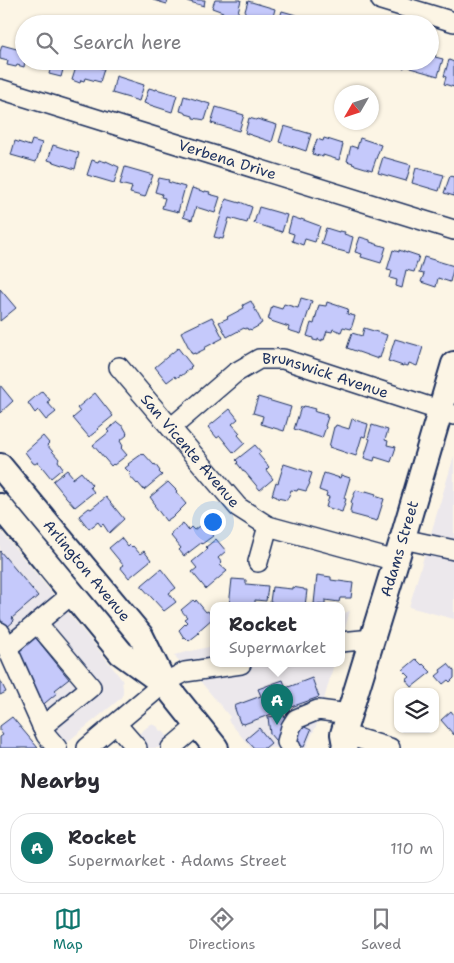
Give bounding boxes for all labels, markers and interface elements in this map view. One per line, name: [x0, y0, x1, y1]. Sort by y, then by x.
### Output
search box: [15, 15, 439, 70]
icon: search: [33, 29, 61, 57]
text: Search here: [73, 30, 182, 55]
north arrow: [334, 85, 379, 130]
street label: Verbena Drive: [176, 135, 279, 184]
street label: Brunswick Avenue: [262, 349, 391, 403]
street label: San Vicente Avenue: [136, 390, 244, 512]
street label: Adams Street: [376, 498, 423, 599]
your location: [200, 509, 226, 535]
street label: Arlington Avenue: [39, 516, 135, 626]
popup: [210, 602, 345, 667]
text: Rocket: [229, 612, 297, 637]
text: Supermarket: [229, 637, 326, 658]
pin: A: [261, 684, 293, 725]
map controls: [394, 688, 439, 733]
button: layers: [394, 688, 439, 733]
text: Nearby: [20, 767, 100, 795]
text: Rocket: [68, 825, 136, 850]
text: A: [31, 838, 43, 859]
text: 110 m: [390, 838, 433, 859]
text: Supermarket · Adams Street: [68, 850, 287, 871]
tab: Map: [53, 905, 83, 953]
tab: Directions: [189, 905, 255, 953]
tab: Saved: [361, 905, 401, 953]

